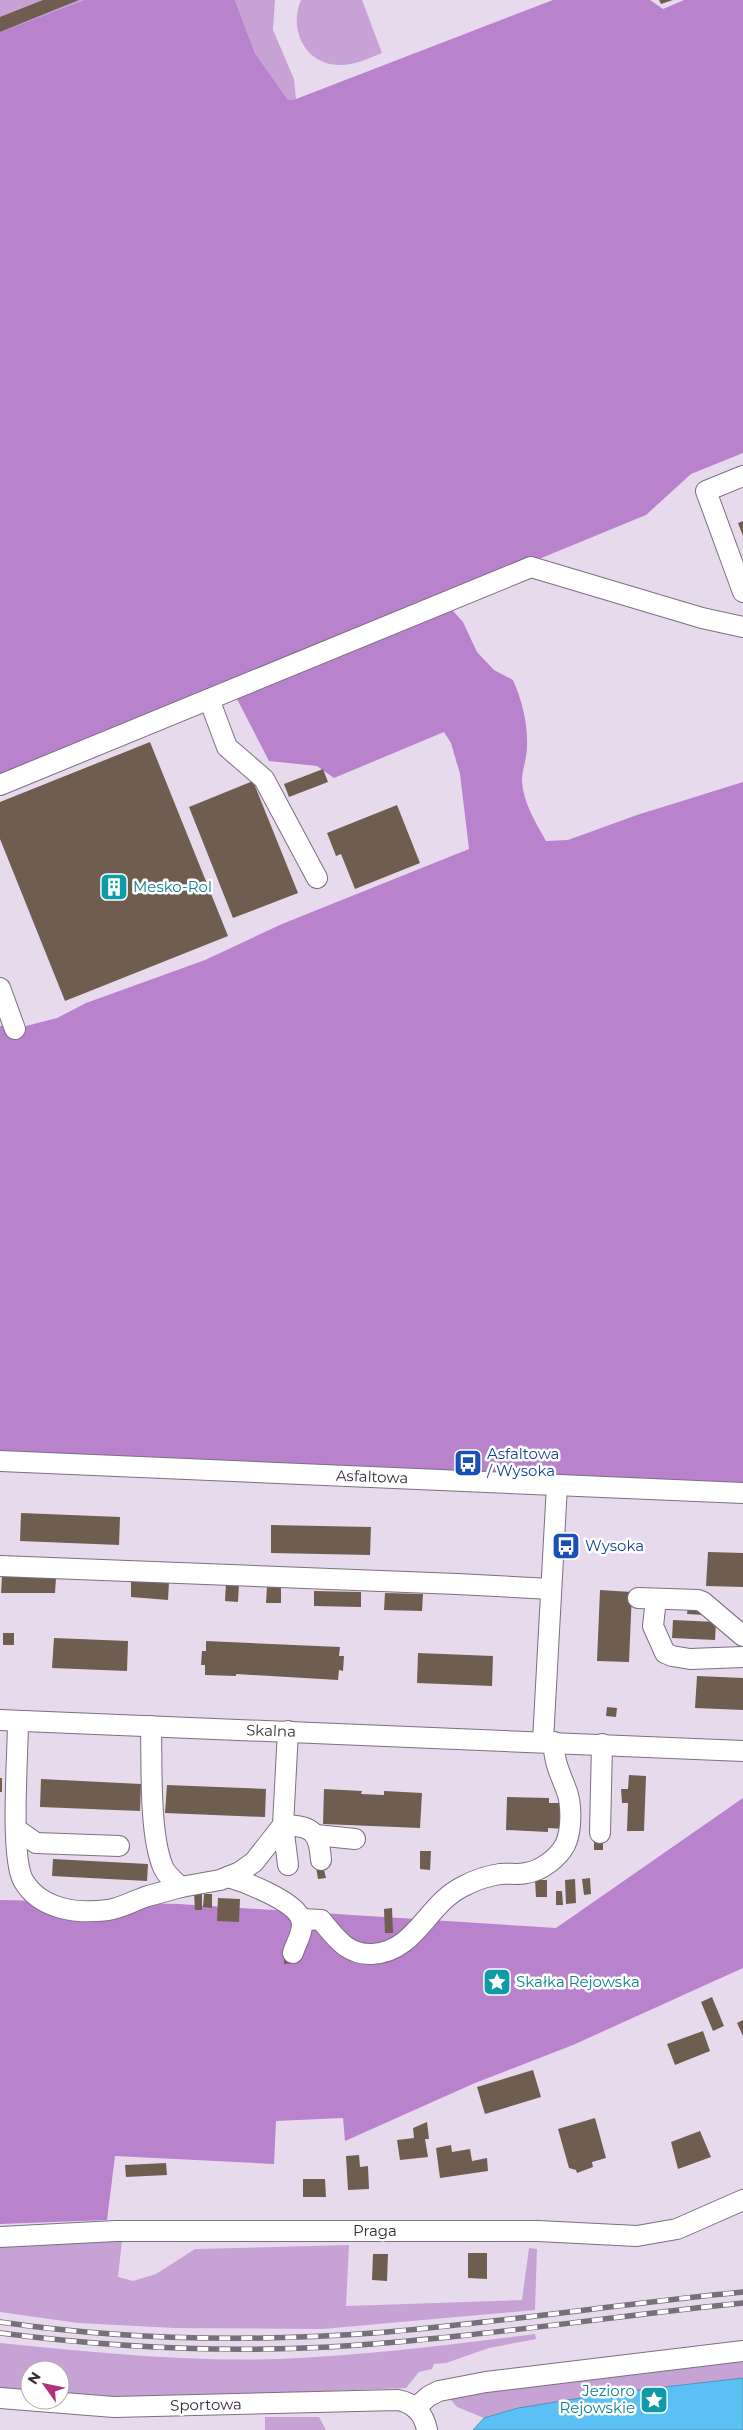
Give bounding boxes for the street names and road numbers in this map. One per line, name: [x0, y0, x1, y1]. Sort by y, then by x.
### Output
street label: Asfaltowa: [335, 1466, 409, 1487]
street label: Skalna: [246, 1720, 296, 1741]
street label: Praga: [353, 2221, 397, 2240]
street label: Sportowa: [170, 2394, 242, 2415]

